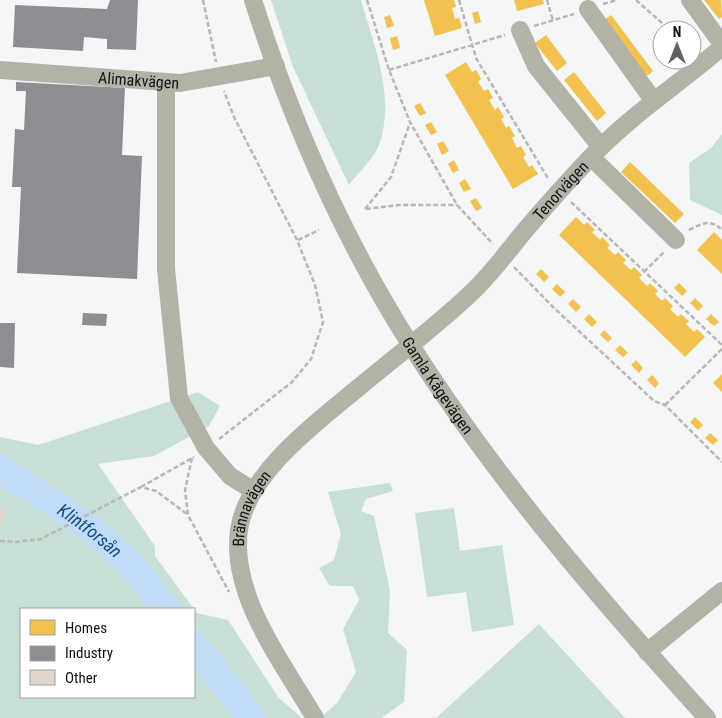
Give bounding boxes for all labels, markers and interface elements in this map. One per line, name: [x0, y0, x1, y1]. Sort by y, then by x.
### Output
north arrow: [652, 20, 702, 70]
text: N: [673, 24, 681, 40]
street label: Alimakvägen: [98, 68, 180, 92]
street label: Tenorvägen: [529, 157, 592, 224]
street label: Gamla Kågevägen: [398, 333, 478, 438]
street label: Brännavägen: [228, 466, 274, 547]
water label: Klintforsån: [54, 499, 127, 561]
legend: [20, 608, 195, 698]
text: Homes: [65, 619, 107, 637]
text: Industry: [65, 644, 113, 662]
text: Other: [65, 669, 98, 687]

